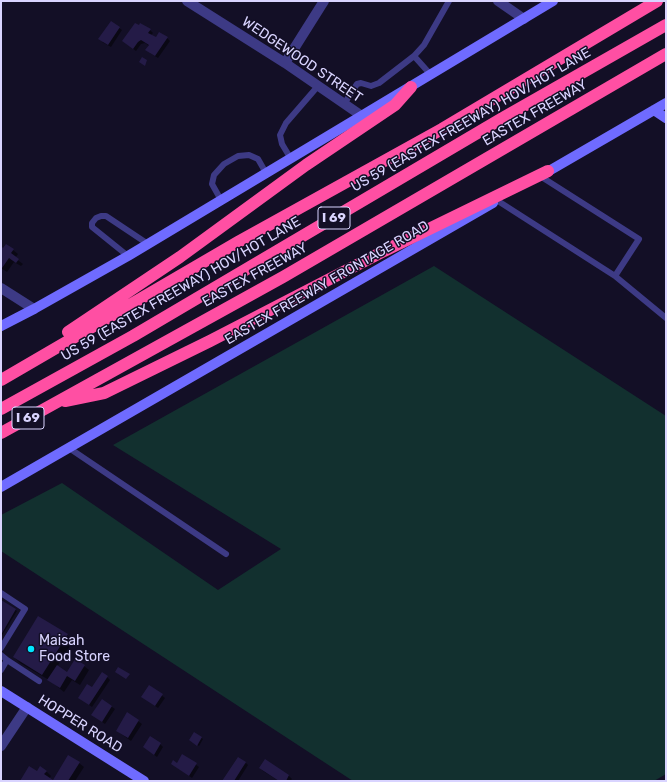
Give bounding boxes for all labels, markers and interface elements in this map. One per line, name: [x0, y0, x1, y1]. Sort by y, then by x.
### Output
street label: WEDGEWOOD STREET: [239, 13, 365, 107]
street label: US 59 (EASTEX FREEWAY) HOV/HOT LANE: [348, 44, 594, 196]
street label: EASTEX FREEWAY: [480, 76, 590, 150]
road number: I 69: [318, 207, 350, 229]
street label: US 59 (EASTEX FREEWAY) HOV/HOT LANE: [58, 213, 304, 365]
street label: EASTEX FREEWAY FRONTAGE ROAD: [222, 217, 432, 349]
street label: EASTEX FREEWAY: [199, 239, 311, 311]
road number: I 69: [12, 407, 44, 429]
place label: Maisah Food Store: [39, 633, 110, 666]
marker: Maisah Food Store: [26, 644, 36, 654]
street label: HOPPER ROAD: [35, 691, 125, 757]

